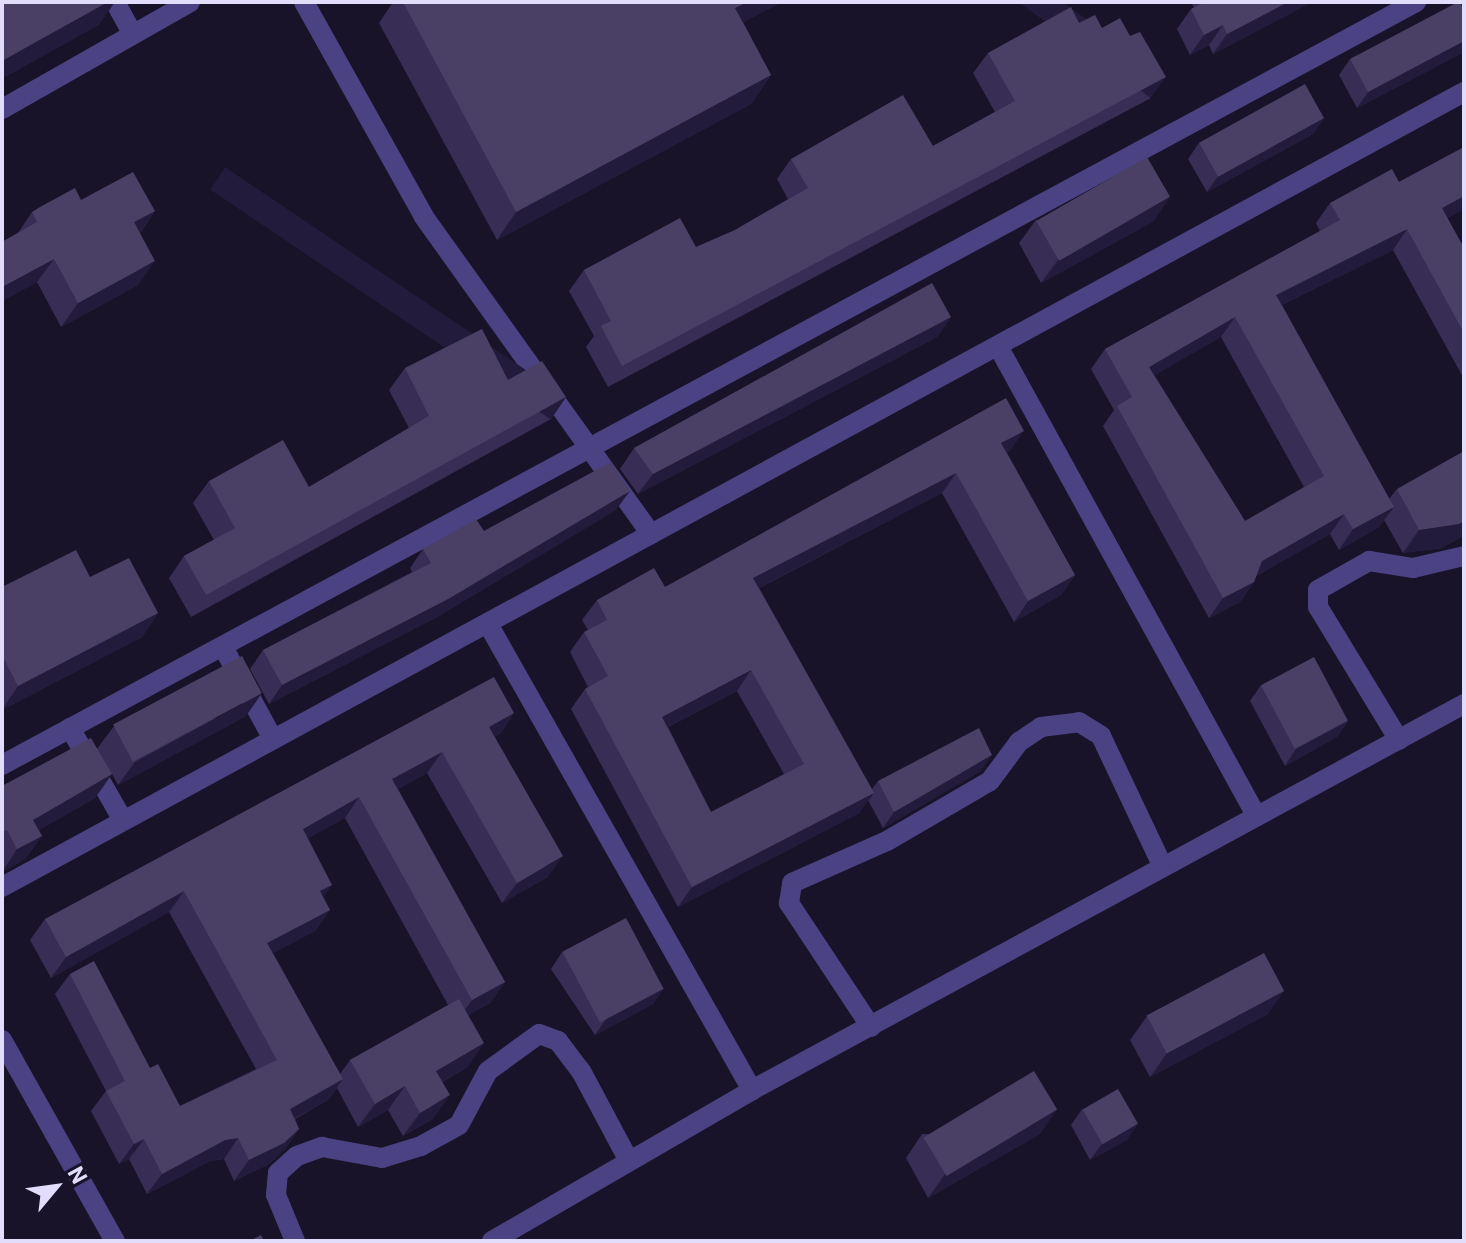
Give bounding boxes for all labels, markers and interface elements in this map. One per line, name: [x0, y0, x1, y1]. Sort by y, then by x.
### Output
north arrow: [16, 1147, 96, 1227]
text: N: [63, 1162, 92, 1188]

